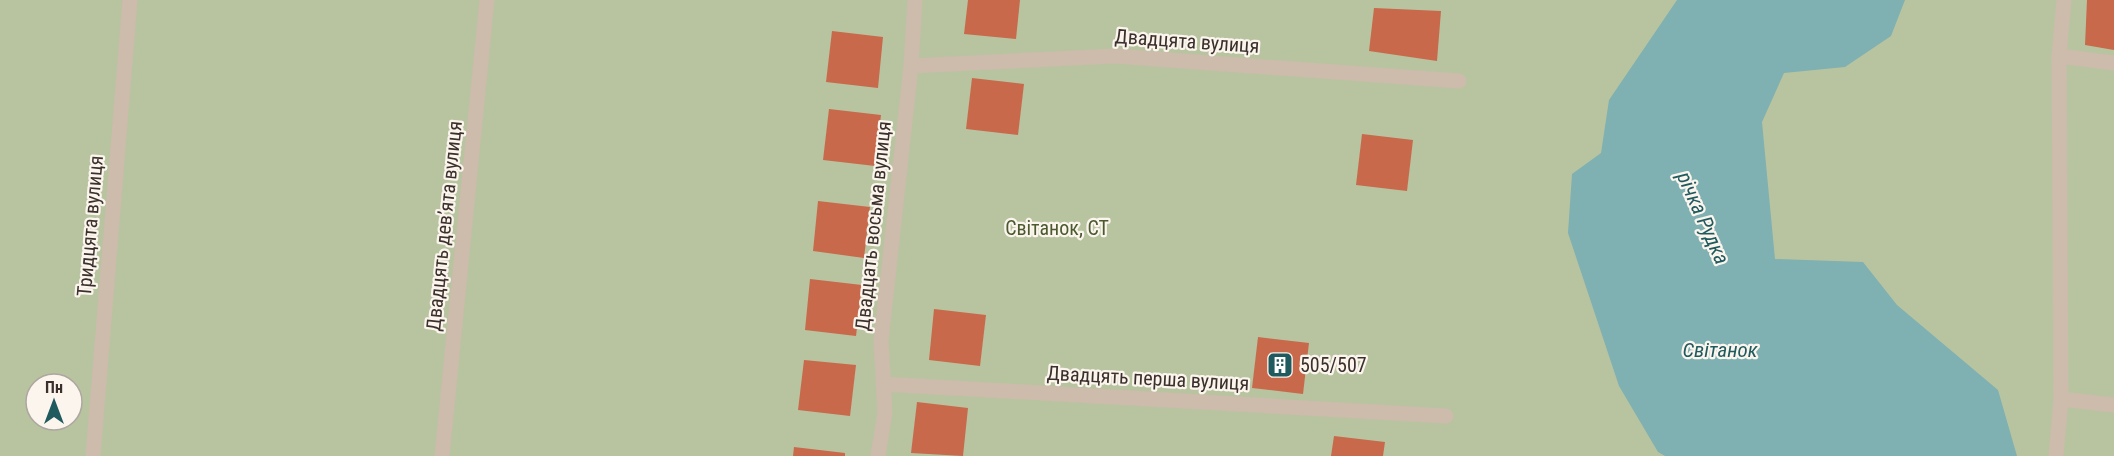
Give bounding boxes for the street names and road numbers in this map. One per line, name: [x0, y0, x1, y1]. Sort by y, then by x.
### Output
street label: Двадцята вулиця: [1114, 24, 1260, 58]
street label: Двадцять дев’ята вулиця: [421, 120, 467, 332]
street label: Двадцать восьма вулиця: [850, 120, 896, 332]
street label: Тридцята вулиця: [72, 155, 108, 297]
street label: Двадцять перша вулиця: [1046, 361, 1250, 395]

